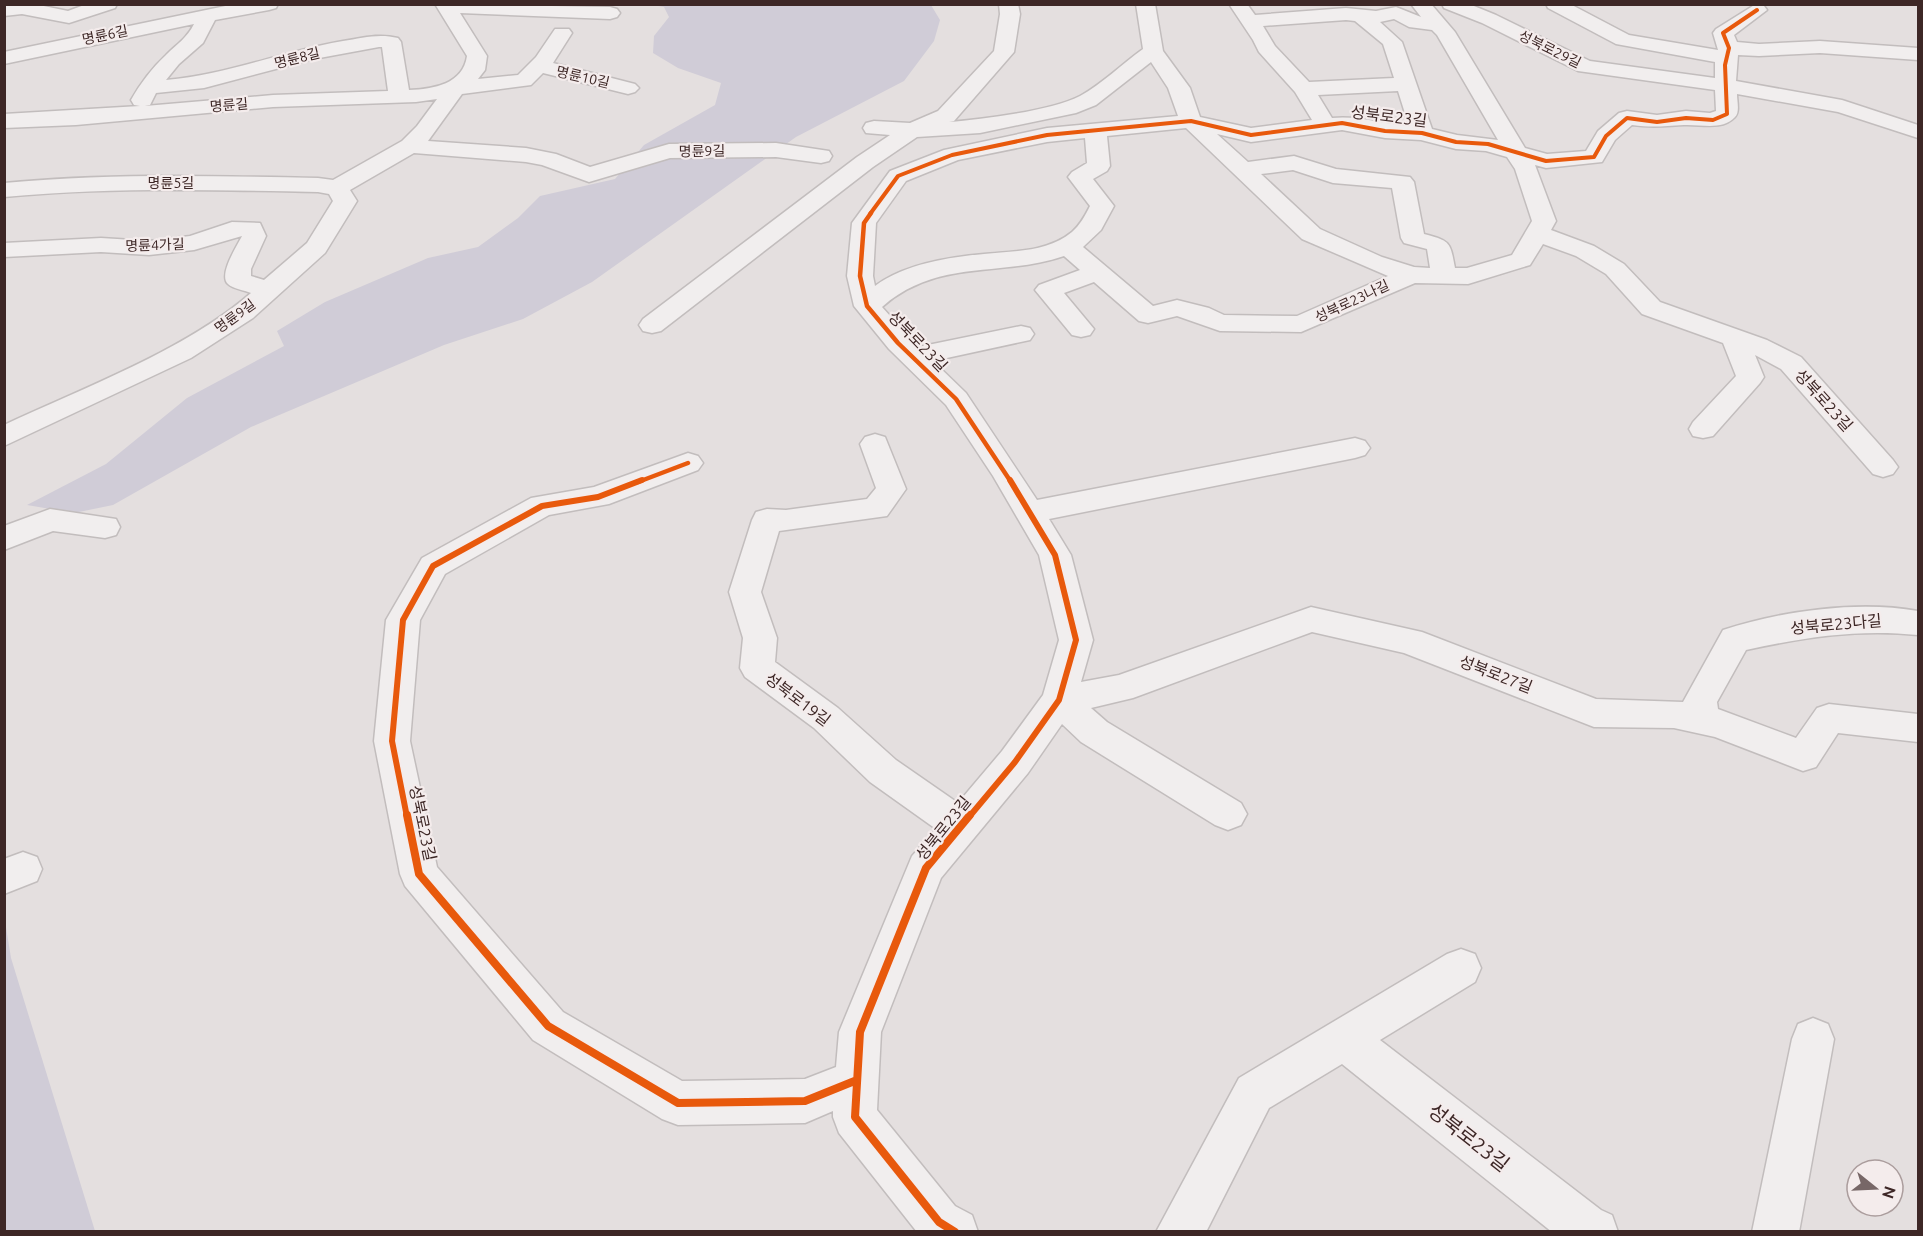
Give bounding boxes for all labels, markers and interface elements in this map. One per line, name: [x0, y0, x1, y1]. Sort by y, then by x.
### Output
street label: 명륜6길: [81, 22, 129, 48]
street label: 성북로29길: [1516, 27, 1584, 71]
street label: 명륜8길: [272, 45, 322, 71]
street label: 명륜10길: [555, 63, 611, 91]
street label: 명륜길: [209, 95, 249, 115]
street label: 성북로23길: [1350, 102, 1428, 130]
street label: 명륜9길: [679, 143, 725, 159]
street label: 명륜5길: [148, 175, 194, 191]
street label: 명륜4가길: [125, 236, 185, 254]
street label: 성북로23나길: [1312, 277, 1392, 325]
street label: 명륜9길: [211, 296, 259, 336]
street label: 성북로23길: [885, 307, 951, 375]
street label: 성북로23길: [1792, 365, 1856, 435]
street label: 성북로23다길: [1790, 611, 1882, 637]
street label: 성북로27길: [1457, 652, 1535, 696]
street label: 성북로19길: [762, 669, 834, 729]
street label: 성북로23길: [406, 784, 440, 862]
street label: 성북로23길: [912, 792, 974, 864]
street label: 성북로23길: [1424, 1098, 1514, 1176]
north arrow: [1845, 1158, 1905, 1218]
text: N: [1879, 1184, 1900, 1201]

